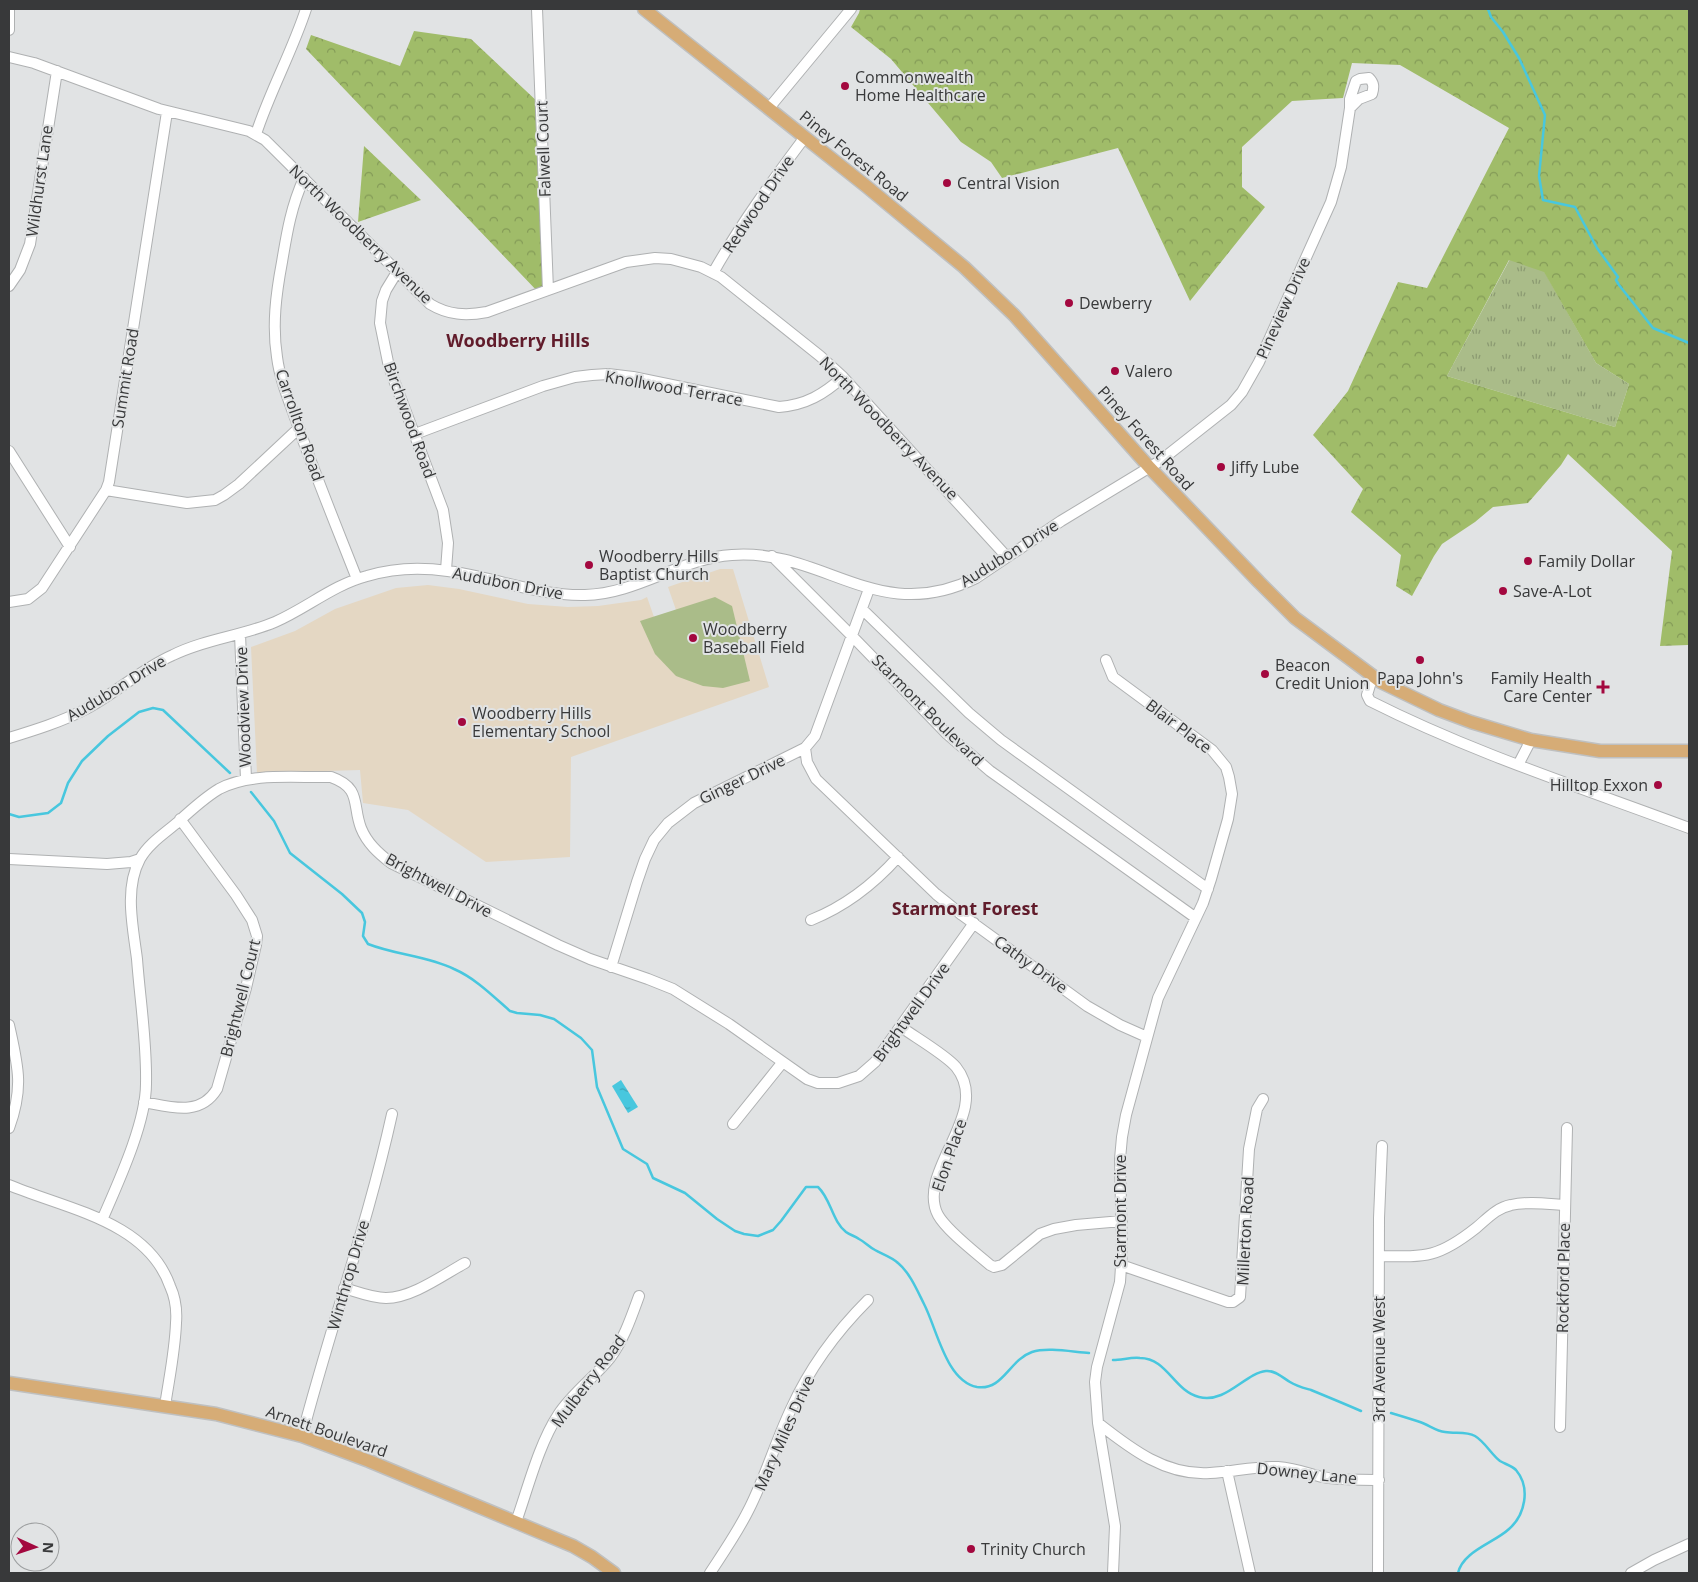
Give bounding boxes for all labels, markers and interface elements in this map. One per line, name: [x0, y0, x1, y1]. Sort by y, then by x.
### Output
place label: Commonwealth Home Healthcare: [855, 66, 986, 106]
marker: Commonwealth Home Healthcare: [839, 80, 851, 92]
street label: Falwell Court: [530, 100, 556, 198]
street label: Piney Forest Road: [795, 105, 913, 207]
street label: Wildhurst Lane: [20, 124, 58, 238]
street label: Redwood Drive: [717, 151, 799, 257]
street label: North Woodberry Avenue: [285, 160, 438, 308]
place label: Central Vision: [957, 172, 1060, 194]
marker: Central Vision: [941, 177, 953, 189]
street label: Pineview Drive: [1251, 254, 1315, 362]
place label: Dewberry: [1079, 292, 1153, 314]
marker: Dewberry: [1063, 297, 1075, 309]
street label: Summit Road: [106, 327, 144, 429]
district label: Woodberry Hills: [446, 328, 590, 352]
street label: North Woodberry Avenue: [815, 352, 963, 505]
street label: Birchwood Road: [379, 359, 441, 481]
place label: Valero: [1125, 360, 1173, 382]
street label: Knollwood Terrace: [603, 365, 745, 411]
marker: Valero: [1109, 365, 1121, 377]
street label: Carrollton Road: [271, 366, 329, 484]
street label: Piney Forest Road: [1093, 381, 1199, 495]
place label: Jiffy Lube: [1229, 456, 1299, 478]
marker: Jiffy Lube: [1215, 461, 1227, 473]
street label: Audubon Drive: [956, 514, 1062, 592]
place label: Woodberry Hills Baptist Church: [599, 545, 718, 585]
place label: Family Dollar: [1538, 550, 1635, 572]
marker: Family Dollar: [1522, 555, 1534, 567]
marker: Woodberry Hills Baptist Church: [583, 559, 595, 571]
street label: Audubon Drive: [451, 562, 565, 604]
place label: Save-A-Lot: [1513, 580, 1592, 602]
marker: Save-A-Lot: [1497, 585, 1509, 597]
place label: Woodberry Baseball Field: [703, 618, 805, 658]
marker: Woodberry Baseball Field: [687, 632, 699, 644]
street label: Woodview Drive: [230, 646, 256, 768]
street label: Starmont Boulevard: [867, 649, 989, 771]
street label: Audubon Drive: [62, 650, 170, 726]
place label: Beacon Credit Union: [1275, 654, 1369, 694]
marker: Papa John's: [1414, 654, 1426, 666]
place label: Papa John's: [1377, 667, 1463, 689]
place label: Family Health Care Center: [1491, 667, 1592, 707]
marker: Beacon Credit Union: [1259, 668, 1271, 680]
marker: Family Health Care Center: [1596, 680, 1610, 694]
street label: Blair Place: [1142, 694, 1216, 758]
place label: Woodberry Hills Elementary School: [472, 702, 610, 742]
marker: Woodberry Hills Elementary School: [456, 716, 468, 728]
street label: Ginger Drive: [695, 749, 789, 809]
place label: Hilltop Exxon: [1550, 774, 1648, 796]
marker: Hilltop Exxon: [1652, 779, 1664, 791]
street label: Brightwell Drive: [382, 848, 496, 922]
district label: Starmont Forest: [892, 896, 1038, 920]
street label: Cathy Drive: [990, 930, 1072, 998]
street label: Brightwell Court: [215, 937, 265, 1059]
street label: Brightwell Drive: [867, 958, 955, 1066]
street label: Elon Place: [926, 1116, 972, 1194]
street label: Starmont Drive: [1109, 1154, 1131, 1268]
street label: Millerton Road: [1231, 1176, 1259, 1286]
street label: Winthrop Drive: [322, 1217, 374, 1333]
street label: Rockford Place: [1551, 1223, 1575, 1333]
street label: 3rd Avenue West: [1368, 1295, 1390, 1422]
street label: Mulberry Road: [546, 1330, 630, 1432]
street label: Mary Miles Drive: [749, 1372, 819, 1494]
street label: Arnett Boulevard: [263, 1400, 391, 1462]
street label: Downey Lane: [1256, 1457, 1358, 1489]
north arrow: [10, 1522, 60, 1572]
place label: Trinity Church: [981, 1538, 1086, 1560]
text: N: [39, 1542, 58, 1554]
marker: Trinity Church: [965, 1543, 977, 1555]

